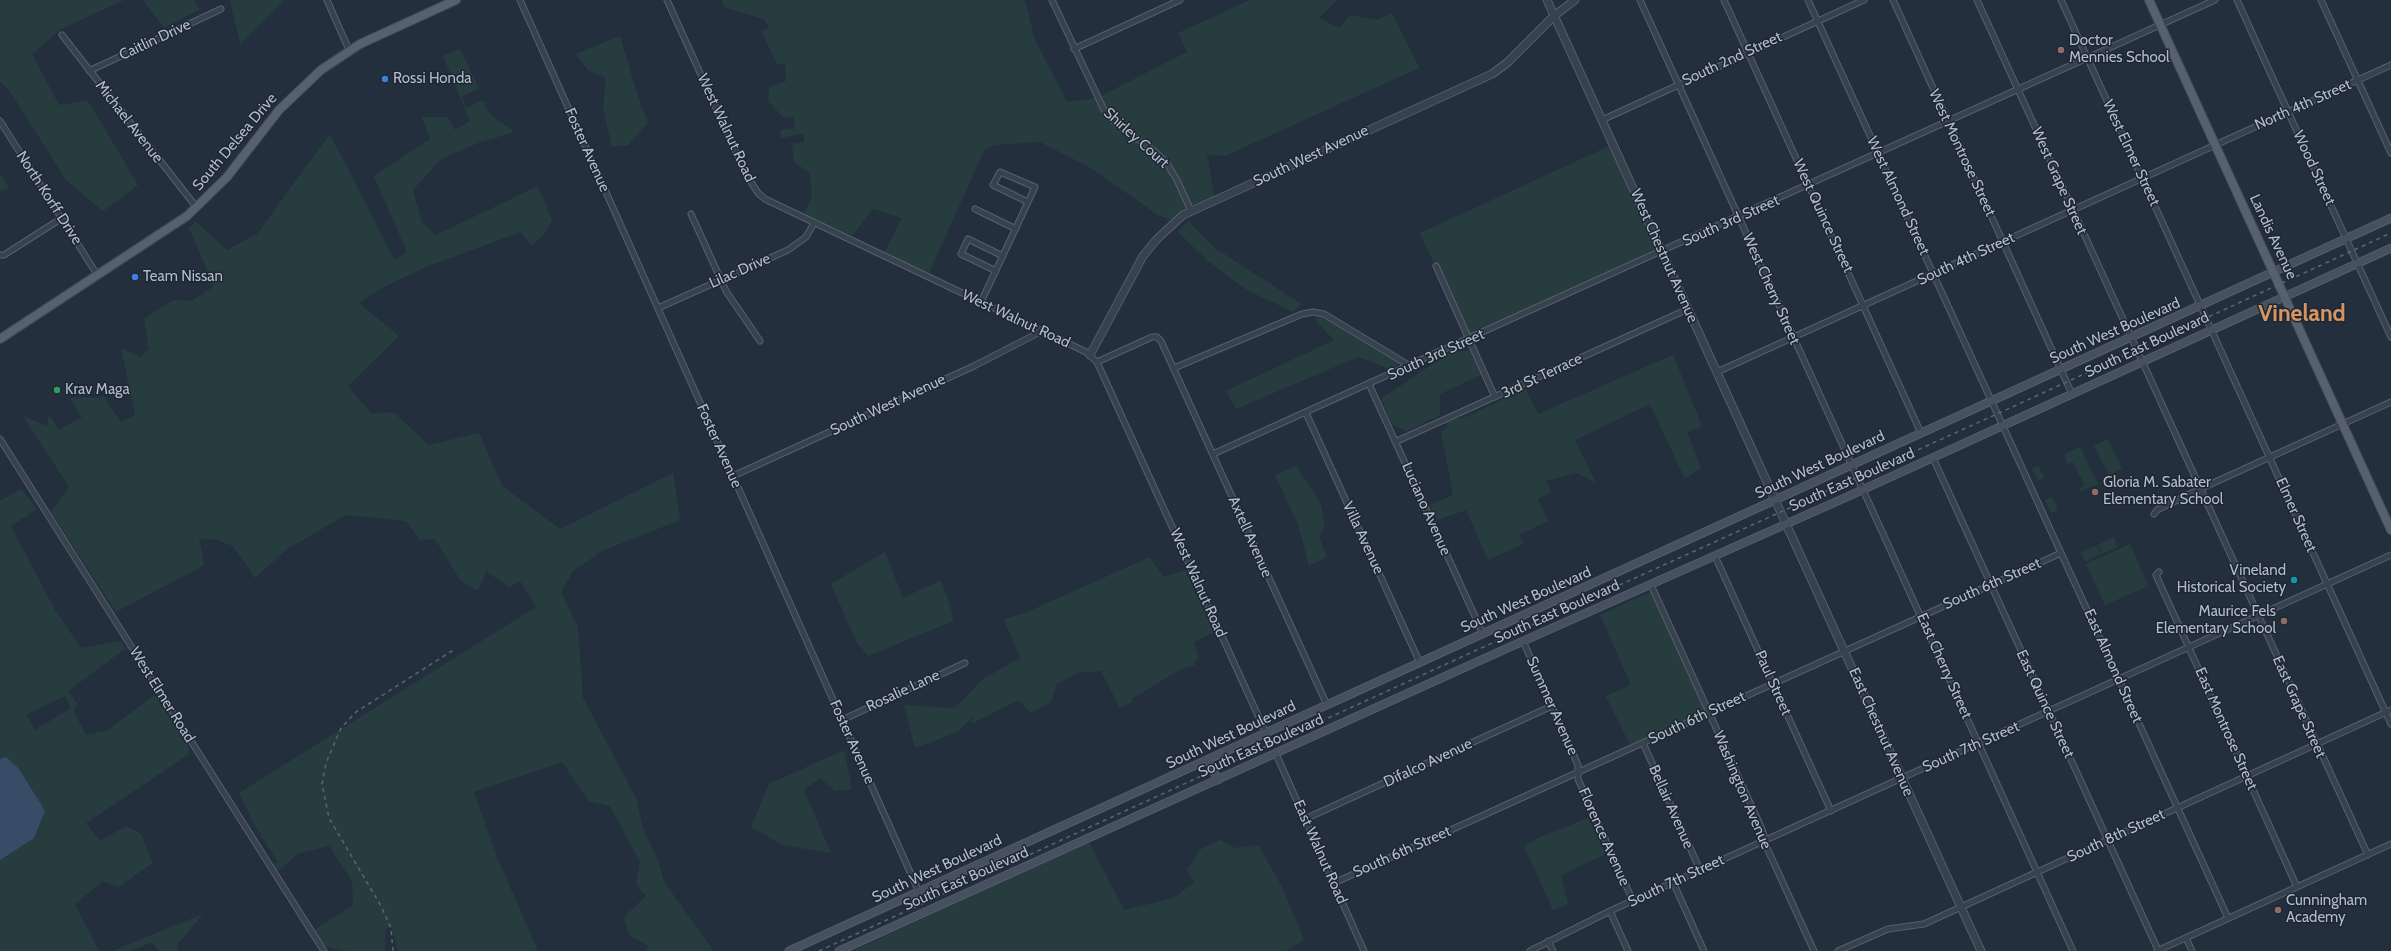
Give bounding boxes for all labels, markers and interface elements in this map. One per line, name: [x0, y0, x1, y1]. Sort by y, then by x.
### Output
street label: Caitlin Drive: [116, 16, 194, 64]
street label: South 2nd Street: [1679, 28, 1785, 90]
place label: Doctor Mennies School: [2069, 32, 2170, 67]
marker: Doctor Mennies School: [2056, 45, 2066, 55]
place label: Rossi Honda: [393, 70, 472, 88]
street label: West Walnut Road: [693, 71, 759, 185]
marker: Rossi Honda: [380, 74, 390, 84]
street label: North 4th Street: [2252, 76, 2354, 134]
street label: Michael Avenue: [91, 77, 167, 167]
street label: West Montrose Street: [1925, 87, 1999, 219]
street label: South Delsea Drive: [189, 90, 281, 194]
street label: West Elmer Street: [2098, 97, 2164, 209]
street label: Shirley Court: [1100, 104, 1172, 172]
street label: Foster Avenue: [560, 105, 614, 195]
street label: South West Avenue: [1251, 121, 1371, 191]
street label: West Grape Street: [2027, 124, 2091, 238]
street label: Wood Street: [2289, 128, 2339, 208]
street label: West Almond Street: [1863, 134, 1933, 258]
street label: North Korff Drive: [12, 148, 86, 248]
street label: West Quince Street: [1789, 156, 1857, 276]
street label: West Chestnut Avenue: [1626, 186, 1702, 326]
street label: South 3rd Street: [1680, 192, 1782, 250]
street label: Landis Avenue: [2245, 192, 2301, 282]
street label: South 4th Street: [1915, 229, 2017, 289]
street label: West Cherry Street: [1738, 231, 1804, 347]
street label: Lilac Drive: [707, 250, 773, 292]
place label: Team Nissan: [143, 268, 223, 286]
marker: Team Nissan: [130, 272, 140, 282]
street label: West Walnut Road: [959, 286, 1073, 352]
street label: South West Boulevard: [2047, 294, 2183, 368]
district label: Vineland: [2258, 300, 2346, 328]
street label: South East Boulevard: [2082, 308, 2212, 382]
street label: South 3rd Street: [1385, 326, 1487, 384]
street label: 3rd St Terrace: [1499, 350, 1585, 402]
street label: South West Avenue: [828, 370, 948, 440]
place label: Krav Maga: [65, 381, 130, 399]
marker: Krav Maga: [52, 385, 62, 395]
street label: Foster Avenue: [692, 401, 746, 491]
street label: South West Boulevard: [1752, 427, 1888, 503]
street label: South East Boulevard: [1787, 444, 1917, 516]
street label: Luciano Avenue: [1397, 460, 1455, 558]
place label: Gloria M. Sabater Elementary School: [2103, 474, 2223, 509]
street label: Elmer Street: [2272, 475, 2320, 555]
marker: Gloria M. Sabater Elementary School: [2090, 487, 2100, 497]
street label: Axtell Avenue: [1224, 494, 1276, 580]
street label: Villa Avenue: [1338, 499, 1388, 577]
street label: West Walnut Road: [1166, 526, 1230, 640]
street label: South 6th Street: [1940, 554, 2044, 614]
place label: Vineland Historical Society: [2177, 562, 2286, 597]
street label: South West Boulevard: [1458, 563, 1594, 637]
marker: Vineland Historical Society: [2289, 575, 2299, 585]
street label: South East Boulevard: [1492, 576, 1622, 648]
place label: Maurice Fels Elementary School: [2156, 603, 2276, 638]
street label: East Almond Street: [2080, 606, 2146, 726]
street label: East Cherry Street: [1913, 610, 1975, 722]
marker: Maurice Fels Elementary School: [2279, 616, 2289, 626]
street label: West Elmer Road: [125, 644, 199, 746]
street label: East Quince Street: [2012, 647, 2078, 761]
street label: Paul Street: [1751, 648, 1795, 718]
street label: East Grape Street: [2268, 653, 2330, 761]
street label: Summer Avenue: [1522, 654, 1582, 758]
street label: East Chestnut Avenue: [1845, 665, 1917, 799]
street label: East Montrose Street: [2191, 665, 2261, 793]
street label: Rosalie Lane: [863, 666, 943, 716]
street label: South 6th Street: [1646, 688, 1748, 748]
street label: Foster Avenue: [825, 697, 879, 787]
street label: South West Boulevard: [1163, 697, 1299, 773]
street label: South East Boulevard: [1196, 710, 1326, 782]
street label: South 7th Street: [1920, 718, 2022, 776]
street label: Washington Avenue: [1709, 728, 1775, 852]
street label: Difalco Avenue: [1381, 735, 1475, 791]
street label: Bellair Avenue: [1645, 762, 1697, 852]
street label: Florence Avenue: [1574, 785, 1634, 889]
street label: East Walnut Road: [1289, 797, 1351, 907]
street label: South 8th Street: [2064, 806, 2168, 866]
street label: South 6th Street: [1350, 822, 1454, 882]
street label: South West Boulevard: [869, 831, 1005, 907]
street label: South East Boulevard: [901, 843, 1031, 915]
street label: South 7th Street: [1625, 851, 1727, 911]
place label: Cunningham Academy: [2286, 892, 2367, 927]
marker: Cunningham Academy: [2273, 905, 2283, 915]

